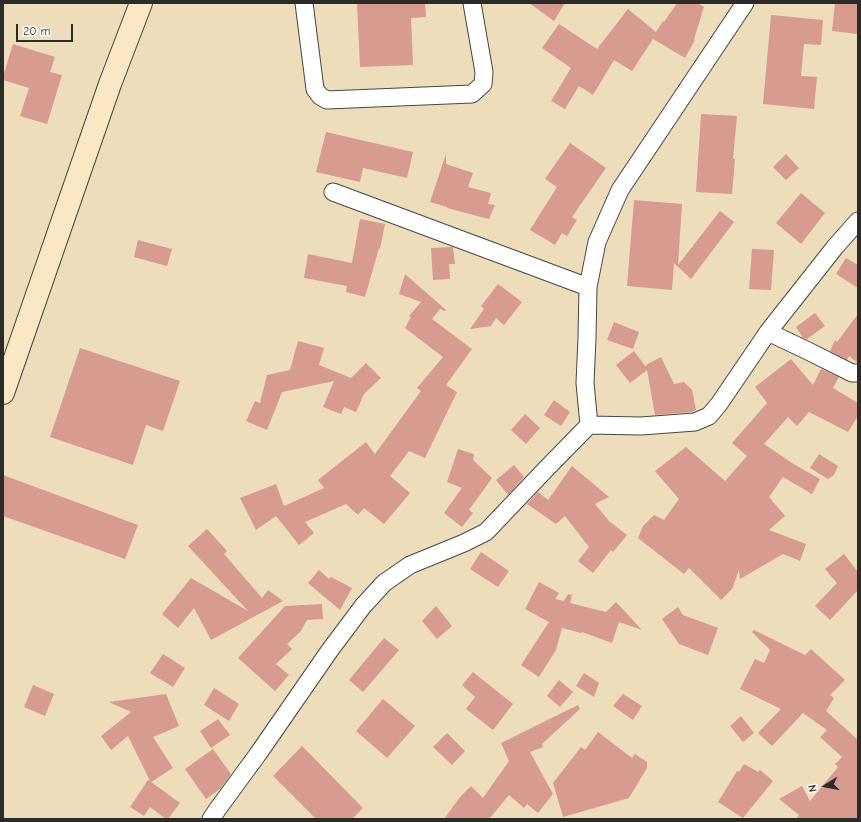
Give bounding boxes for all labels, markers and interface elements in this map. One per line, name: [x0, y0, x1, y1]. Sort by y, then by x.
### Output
scale bar: [18, 16, 75, 42]
text: 20 m: [23, 24, 51, 38]
north arrow: [805, 766, 845, 806]
text: N: [806, 784, 820, 793]

